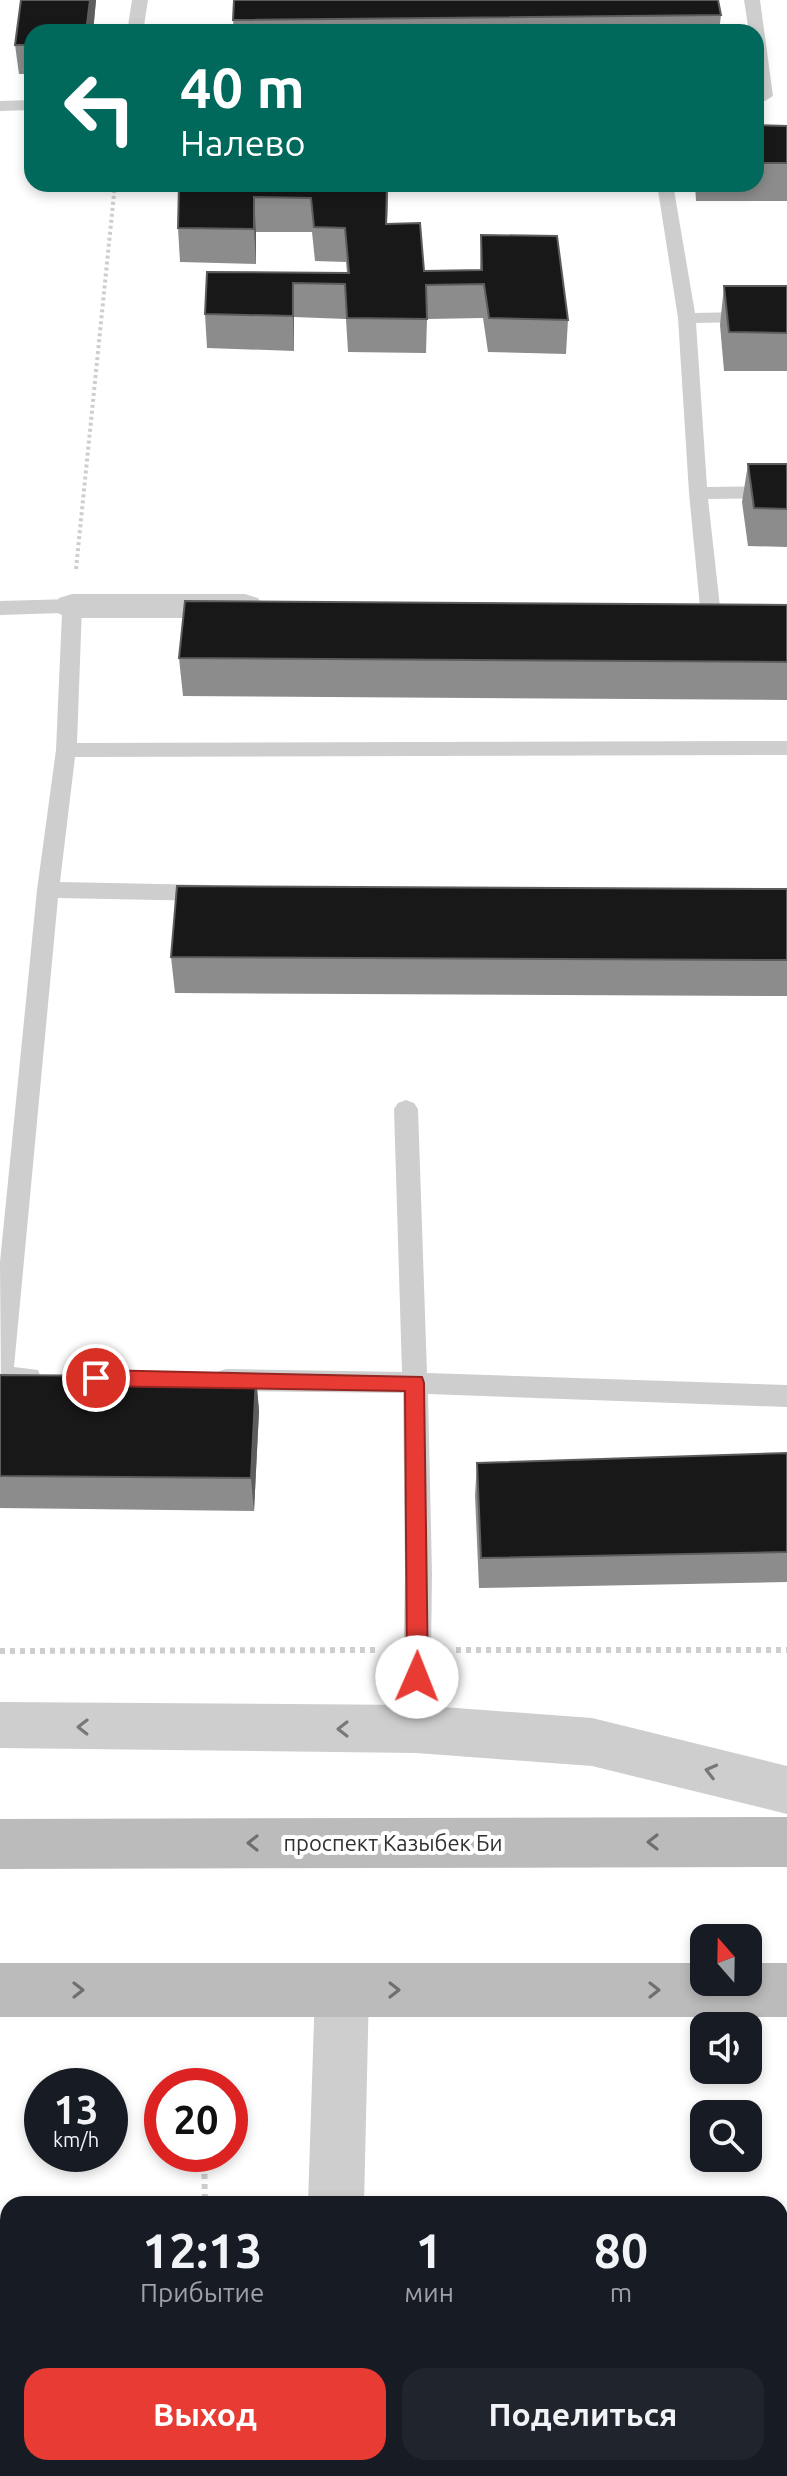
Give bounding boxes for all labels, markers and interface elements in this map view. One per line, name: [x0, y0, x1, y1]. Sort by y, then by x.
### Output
icon: left: [48, 56, 152, 160]
text: 40 m: [180, 56, 305, 119]
text: Налево: [180, 122, 305, 163]
pin: [62, 1344, 130, 1412]
icon: arrive: [74, 1356, 118, 1400]
position arrow: [375, 1635, 459, 1719]
one-way arrow: [76, 1718, 89, 1735]
one-way arrow: [336, 1720, 349, 1738]
one-way arrow: [705, 1764, 719, 1781]
street label: проспект Казыбек Би: [283, 1830, 503, 1855]
one-way arrow: [646, 1833, 659, 1851]
one-way arrow: [246, 1834, 259, 1852]
north arrow: [690, 1924, 762, 1996]
map controls: [690, 1924, 762, 2172]
one-way arrow: [72, 1981, 85, 1999]
one-way arrow: [388, 1981, 401, 1999]
one-way arrow: [648, 1981, 661, 1999]
button: sound: [690, 2012, 762, 2084]
speed limit sign: 20: [144, 2068, 248, 2172]
text: 13: [53, 2087, 99, 2132]
button: search: [690, 2100, 762, 2172]
text: km/h: [53, 2128, 99, 2151]
text: 12:13: [142, 2223, 262, 2277]
text: 1: [416, 2223, 443, 2277]
text: 80: [594, 2223, 648, 2277]
text: Прибытие: [140, 2278, 264, 2307]
text: мин: [404, 2278, 454, 2307]
text: m: [610, 2278, 632, 2307]
button: Выход: [24, 2368, 386, 2460]
button: Поделиться: [402, 2368, 764, 2460]

